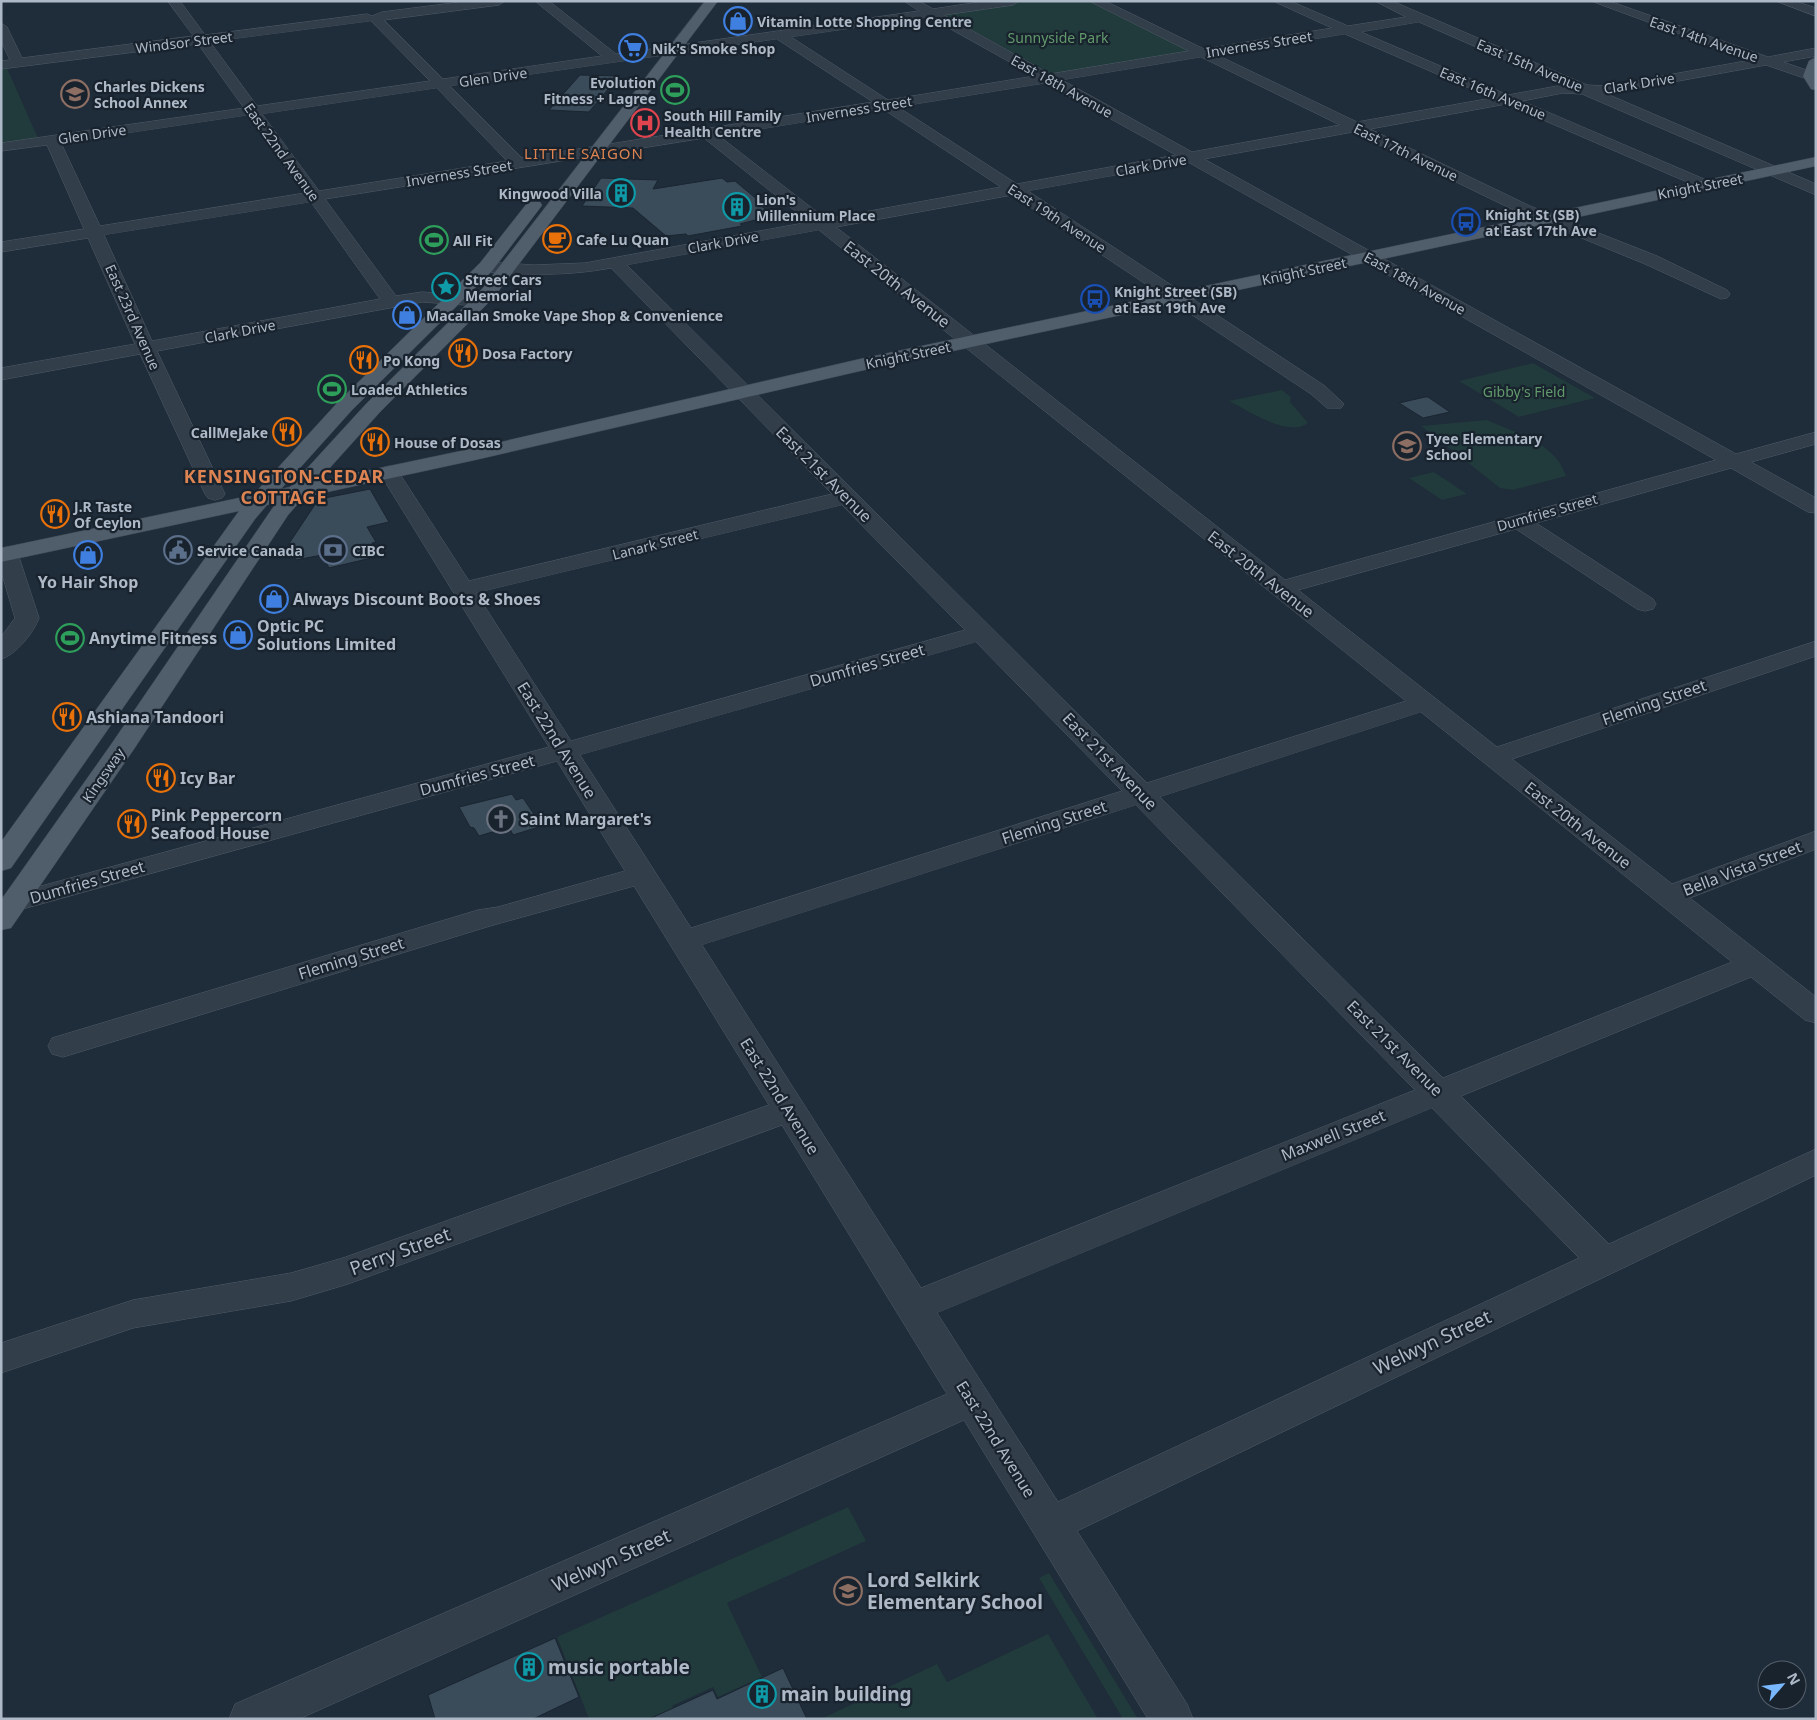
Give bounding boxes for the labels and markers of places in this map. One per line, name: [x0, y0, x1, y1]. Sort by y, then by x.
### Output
shop icon: Vitamin Lotte Shopping Centre: [723, 6, 753, 36]
place label: Vitamin Lotte Shopping Centre: [757, 12, 972, 31]
supermarket icon: Nik's Smoke Shop: [618, 33, 648, 63]
place label: Nik's Smoke Shop: [652, 39, 776, 58]
place label: Evolution Fitness + Lagree: [543, 73, 656, 108]
sports icon: Evolution Fitness + Lagree: [660, 75, 690, 105]
place label: Charles Dickens School Annex: [94, 77, 205, 112]
school or university icon: Charles Dickens School Annex: [60, 79, 90, 109]
place label: South Hill Family Health Centre: [664, 106, 781, 141]
hospital icon: South Hill Family Health Centre: [630, 108, 660, 138]
building icon: Kingwood Villa: [606, 178, 636, 208]
place label: Kingwood Villa: [499, 184, 602, 203]
place label: Lion's Millennium Place: [756, 190, 876, 225]
building icon: Lion's Millennium Place: [722, 192, 752, 222]
place label: Knight St (SB) at East 17th Ave: [1485, 205, 1597, 240]
bus stop icon: Knight St (SB) at East 17th Ave: [1451, 207, 1481, 237]
cafe icon: Cafe Lu Quan: [542, 224, 572, 254]
sports icon: All Fit: [419, 225, 449, 255]
place label: Cafe Lu Quan: [576, 230, 669, 249]
place label: All Fit: [453, 231, 493, 250]
place label: Street Cars Memorial: [465, 270, 542, 305]
place icon: Street Cars Memorial: [431, 272, 461, 302]
place label: Knight Street (SB) at East 19th Ave: [1114, 282, 1237, 317]
bus stop icon: Knight Street (SB) at East 19th Ave: [1080, 284, 1110, 314]
shop icon: Macallan Smoke Vape Shop & Convenience: [392, 300, 422, 330]
place label: Macallan Smoke Vape Shop & Convenience: [426, 306, 723, 325]
restaurant icon: Dosa Factory: [448, 338, 478, 368]
place label: Dosa Factory: [482, 344, 572, 363]
restaurant icon: Po Kong: [349, 345, 379, 375]
place label: Po Kong: [383, 351, 440, 370]
sports icon: Loaded Athletics: [317, 374, 347, 404]
place label: Loaded Athletics: [351, 380, 468, 399]
restaurant icon: CallMeJake: [272, 417, 302, 447]
place label: CallMeJake: [191, 423, 268, 442]
restaurant icon: House of Dosas: [360, 427, 390, 457]
place label: Tyee Elementary School: [1426, 429, 1542, 464]
school or university icon: Tyee Elementary School: [1392, 431, 1422, 461]
place label: House of Dosas: [394, 433, 501, 452]
place label: J.R Taste Of Ceylon: [72, 497, 141, 532]
restaurant icon: J.R Taste Of Ceylon: [40, 499, 70, 529]
public building icon: Service Canada: [163, 535, 193, 565]
bank icon: CIBC: [318, 535, 348, 565]
shop icon: Yo Hair Shop: [73, 540, 103, 570]
place label: Service Canada: [197, 541, 303, 560]
place label: CIBC: [352, 541, 385, 560]
place label: Yo Hair Shop: [38, 571, 138, 593]
shop icon: Always Discount Boots & Shoes: [259, 584, 289, 614]
place label: Always Discount Boots & Shoes: [293, 588, 541, 610]
place label: Optic PC Solutions Limited: [257, 615, 396, 655]
shop icon: Optic PC Solutions Limited: [223, 620, 253, 650]
sports icon: Anytime Fitness: [55, 623, 85, 653]
place label: Anytime Fitness: [89, 627, 217, 649]
restaurant icon: Ashiana Tandoori: [52, 702, 82, 732]
place label: Ashiana Tandoori: [86, 706, 224, 728]
restaurant icon: Icy Bar: [146, 763, 176, 793]
place label: Icy Bar: [180, 767, 235, 789]
place label: Pink Peppercorn Seafood House: [151, 804, 282, 844]
church icon: Saint Margaret's: [486, 804, 516, 834]
place label: Saint Margaret's: [520, 808, 652, 830]
restaurant icon: Pink Peppercorn Seafood House: [117, 809, 147, 839]
place label: Lord Selkirk Elementary School: [867, 1567, 1043, 1615]
school or university icon: Lord Selkirk Elementary School: [833, 1576, 863, 1606]
building icon: music portable: [514, 1652, 544, 1682]
place label: music portable: [548, 1654, 690, 1680]
building icon: main building: [747, 1679, 777, 1709]
place label: main building: [781, 1681, 912, 1707]

